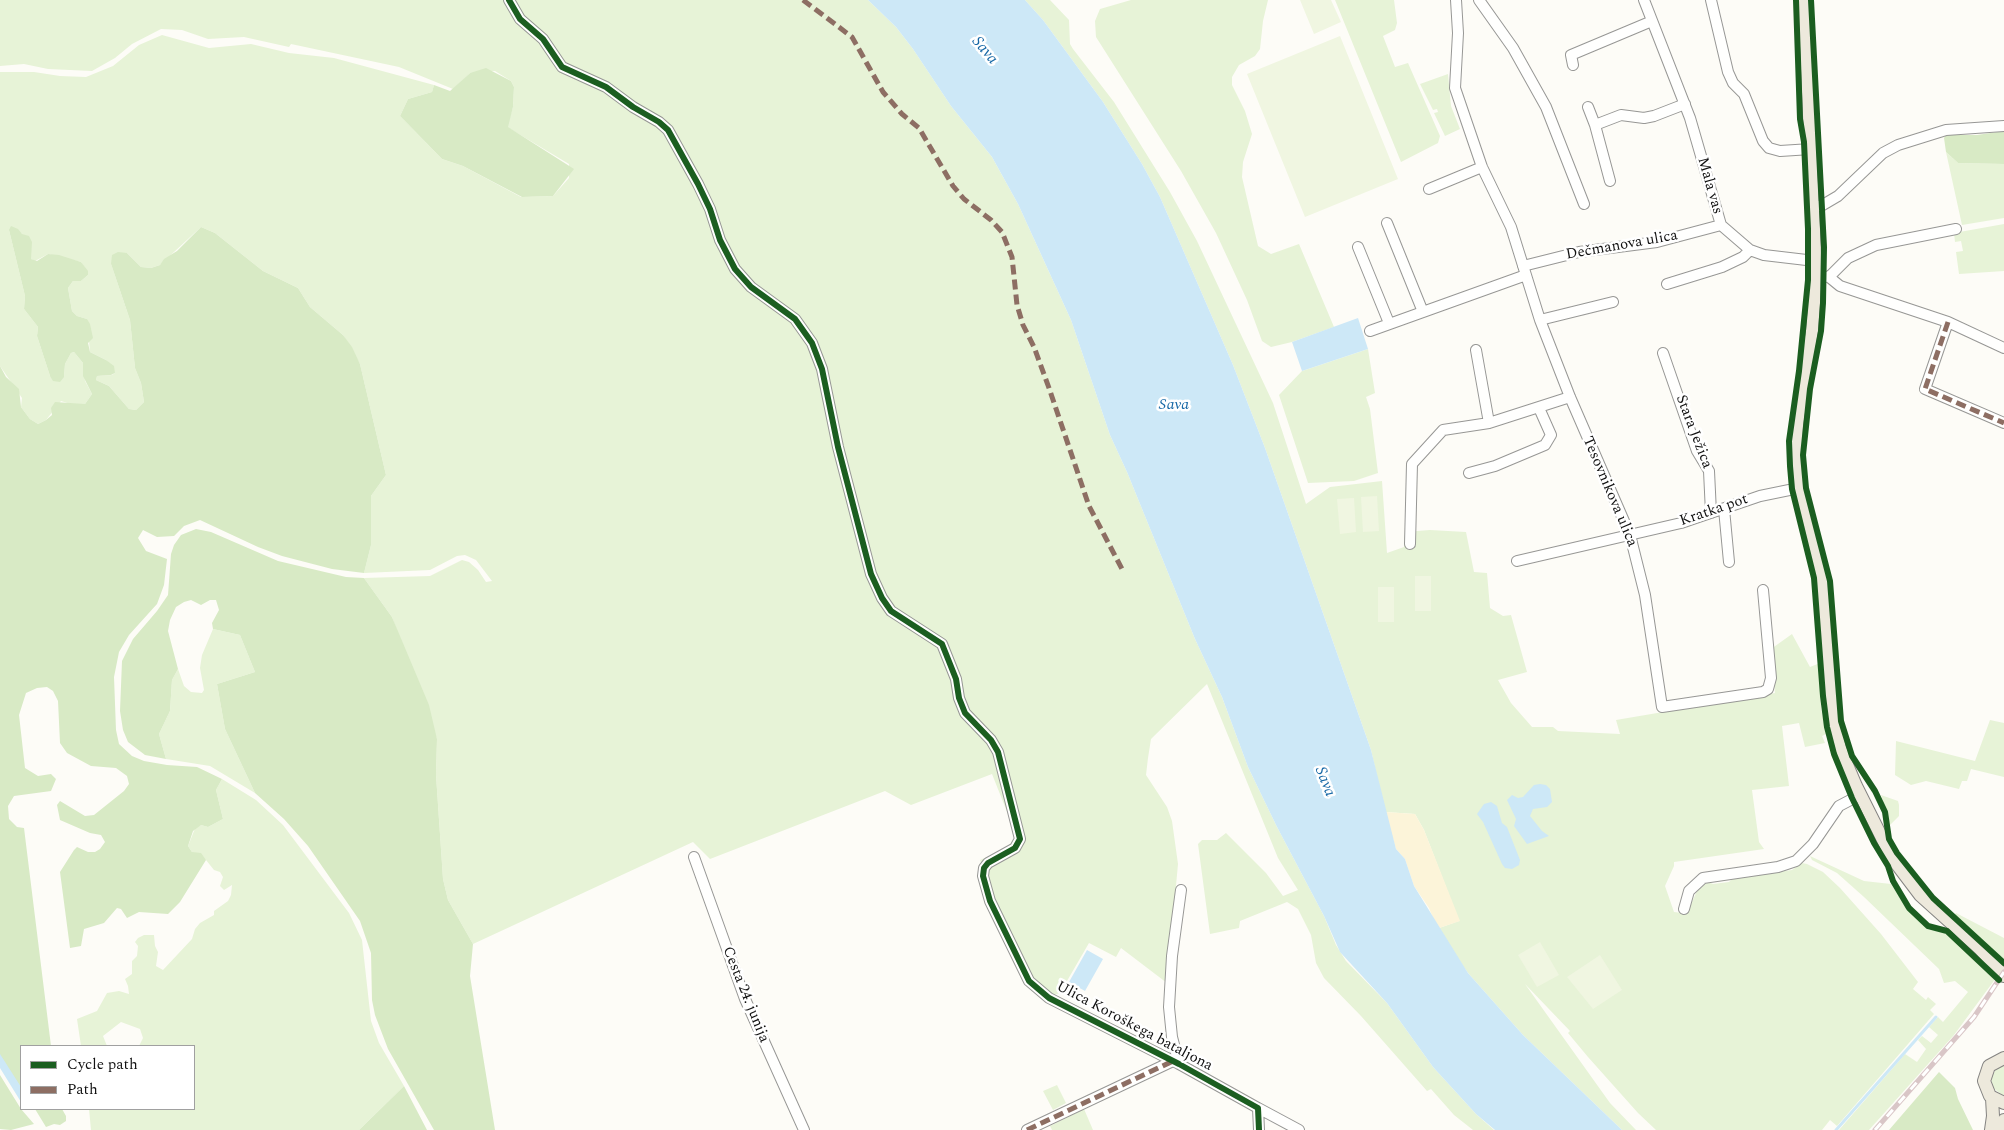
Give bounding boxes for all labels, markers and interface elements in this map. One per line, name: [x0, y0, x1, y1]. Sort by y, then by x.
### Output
water label: Sava: [967, 33, 1001, 69]
street label: Mala vas: [1692, 156, 1726, 216]
street label: Dečmanova ulica: [1565, 227, 1679, 265]
street label: Stara Ježica: [1671, 393, 1715, 471]
water label: Sava: [1159, 396, 1189, 416]
street label: Tesovnikova ulica: [1578, 434, 1640, 550]
street label: Kratka pot: [1678, 491, 1750, 531]
water label: Sava: [1309, 764, 1339, 800]
street label: Cesta 24. junija: [718, 944, 772, 1046]
street label: Ulica Koroškega bataljona: [1053, 978, 1215, 1076]
legend: [20, 1045, 195, 1110]
text: Cycle path: [67, 1053, 138, 1076]
text: Path: [67, 1078, 98, 1101]

